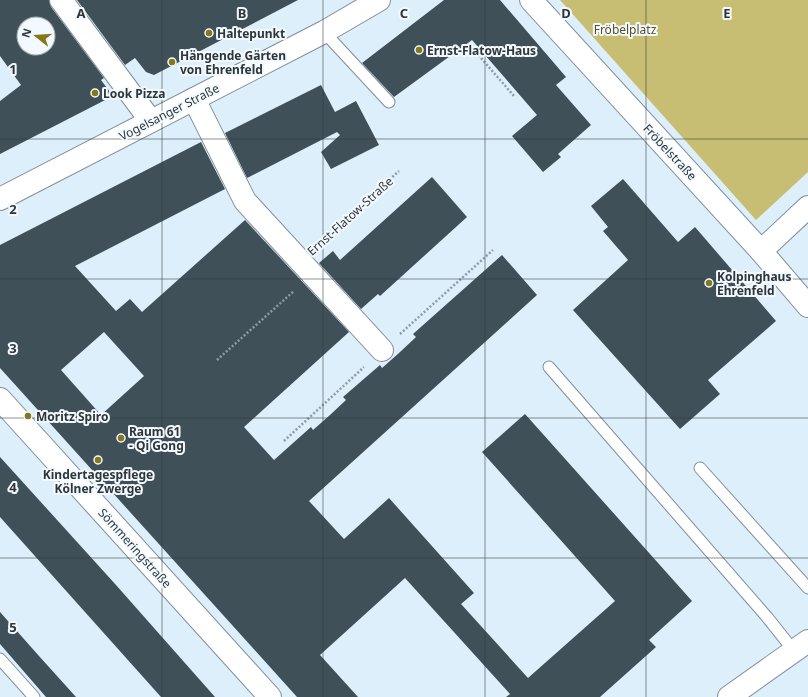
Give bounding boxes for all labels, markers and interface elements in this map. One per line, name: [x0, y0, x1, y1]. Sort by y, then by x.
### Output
text: A: [77, 4, 86, 22]
text: B: [238, 4, 246, 22]
text: C: [400, 4, 408, 22]
text: D: [561, 4, 571, 22]
text: E: [723, 4, 731, 22]
north arrow: [16, 16, 56, 56]
park label: Fröbelplatz: [594, 21, 657, 38]
place label: Haltepunkt: [217, 25, 285, 42]
text: N: [17, 26, 34, 39]
marker: Haltepunkt: [204, 28, 214, 38]
place label: Ernst-Flatow-Haus: [427, 42, 536, 59]
marker: Ernst-Flatow-Haus: [414, 45, 424, 55]
place label: Hängende Gärten von Ehrenfeld: [180, 47, 286, 78]
marker: Hängende Gärten von Ehrenfeld: [167, 57, 177, 67]
text: 1: [9, 60, 17, 78]
street label: Vogelsanger Straße: [116, 79, 222, 145]
place label: Look Pizza: [103, 85, 165, 102]
marker: Look Pizza: [90, 88, 100, 98]
street label: Fröbelstraße: [639, 120, 701, 184]
street label: Ernst-Flatow-Straße: [303, 173, 397, 259]
text: 2: [9, 200, 17, 218]
place label: Kolpinghaus Ehrenfeld: [717, 268, 791, 299]
marker: Kolpinghaus Ehrenfeld: [704, 278, 714, 288]
text: 3: [9, 339, 17, 357]
place label: Moritz Spiro: [36, 408, 108, 425]
marker: Moritz Spiro: [23, 411, 33, 421]
place label: Raum 61 - Qi Gong: [129, 423, 184, 454]
marker: Raum 61 - Qi Gong: [116, 433, 126, 443]
marker: Kindertagespflege Kölner Zwerge: [93, 455, 103, 465]
place label: Kindertagespflege Kölner Zwerge: [43, 466, 153, 497]
text: 4: [9, 478, 17, 496]
street label: Sömmeringstraße: [95, 504, 176, 592]
text: 5: [9, 618, 17, 636]

